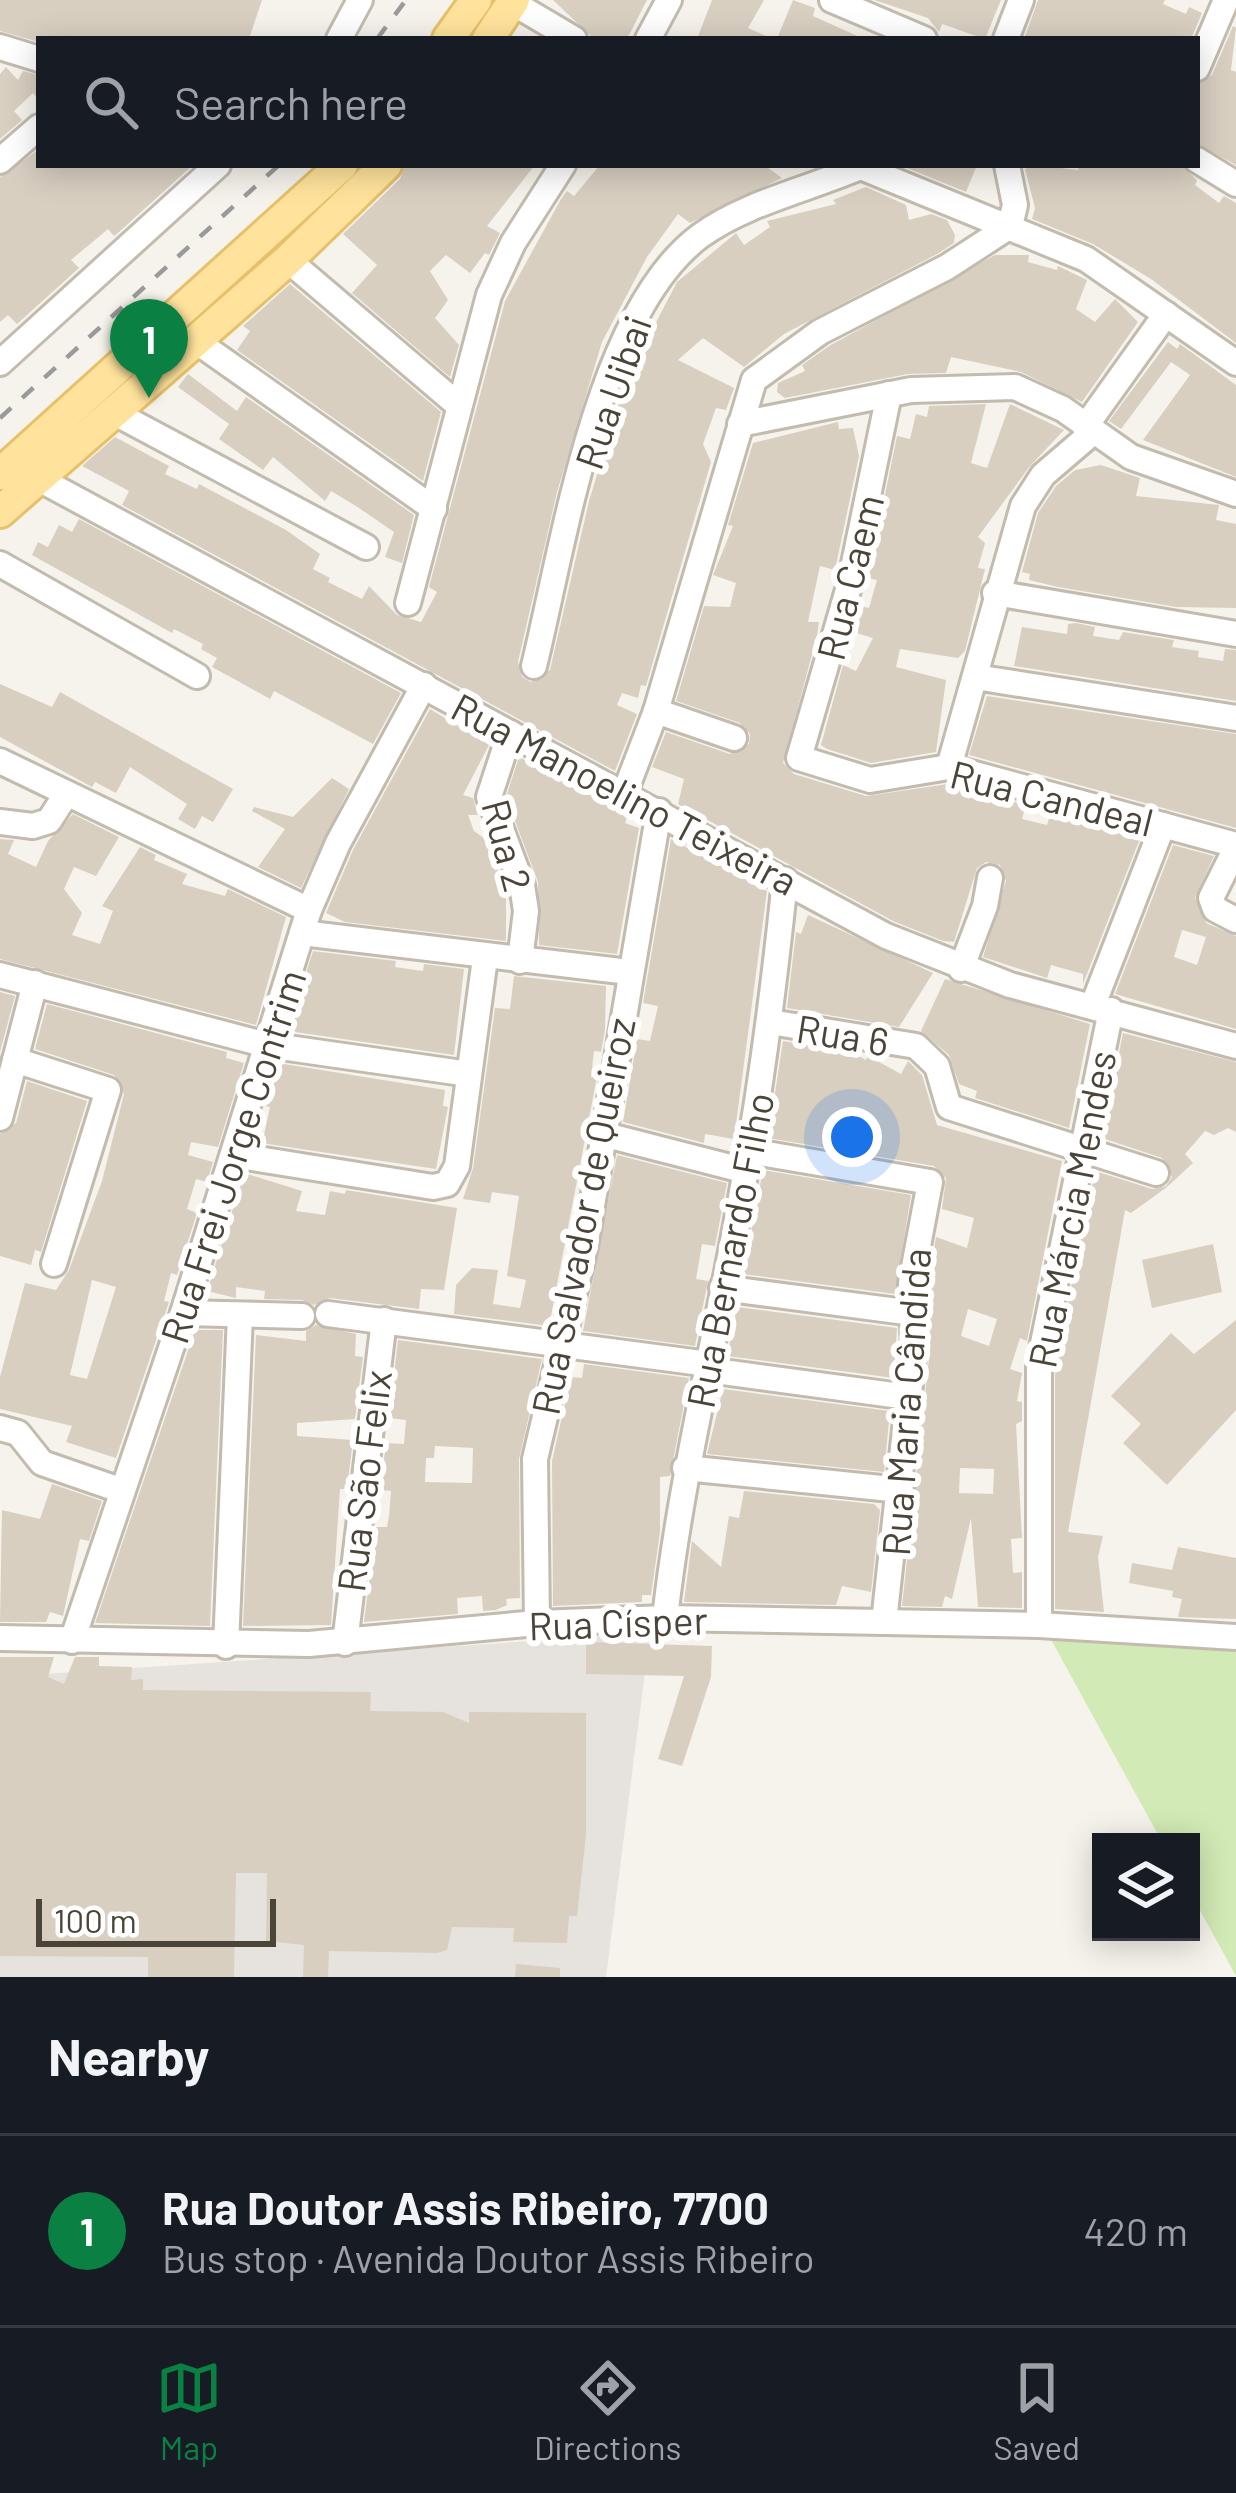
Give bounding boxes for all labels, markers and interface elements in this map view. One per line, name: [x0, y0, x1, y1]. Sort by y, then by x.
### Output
search box: [36, 36, 1200, 168]
icon: search: [78, 69, 144, 135]
text: Search here: [174, 75, 408, 129]
pin: 1: [110, 299, 188, 398]
street label: Rua Uibai: [564, 309, 660, 475]
street label: Rua Caem: [806, 489, 892, 665]
street label: Rua Manoelino Teixeira: [444, 682, 806, 904]
street label: Rua Candeal: [946, 749, 1158, 845]
street label: Rua 2: [473, 794, 543, 896]
street label: Rua Frei Jorge Contrim: [149, 963, 315, 1349]
street label: Rua 6: [794, 1004, 892, 1064]
street label: Rua Salvador de Queiroz: [520, 1014, 644, 1418]
street label: Rua Márcia Mendes: [1017, 1046, 1125, 1372]
street label: Rua Bernardo Filho: [675, 1088, 783, 1412]
your location: [822, 1107, 882, 1167]
street label: Rua Maria Cândida: [871, 1246, 939, 1558]
street label: Rua São Felix: [326, 1368, 400, 1594]
street label: Rua Císper: [528, 1595, 708, 1649]
map controls: [1092, 1833, 1200, 1941]
button: layers: [1092, 1833, 1200, 1941]
scale bar: [36, 1893, 276, 1946]
text: 100 m: [54, 1900, 137, 1940]
text: Nearby: [48, 2025, 209, 2086]
text: Rua Doutor Assis Ribeiro, 7700: [162, 2180, 769, 2234]
text: 1: [80, 2207, 94, 2254]
text: 420 m: [1084, 2207, 1188, 2254]
text: Bus stop · Avenida Doutor Assis Ribeiro: [162, 2234, 815, 2281]
tab: Map: [156, 2355, 222, 2467]
tab: Directions: [534, 2355, 681, 2467]
tab: Saved: [993, 2355, 1080, 2467]

